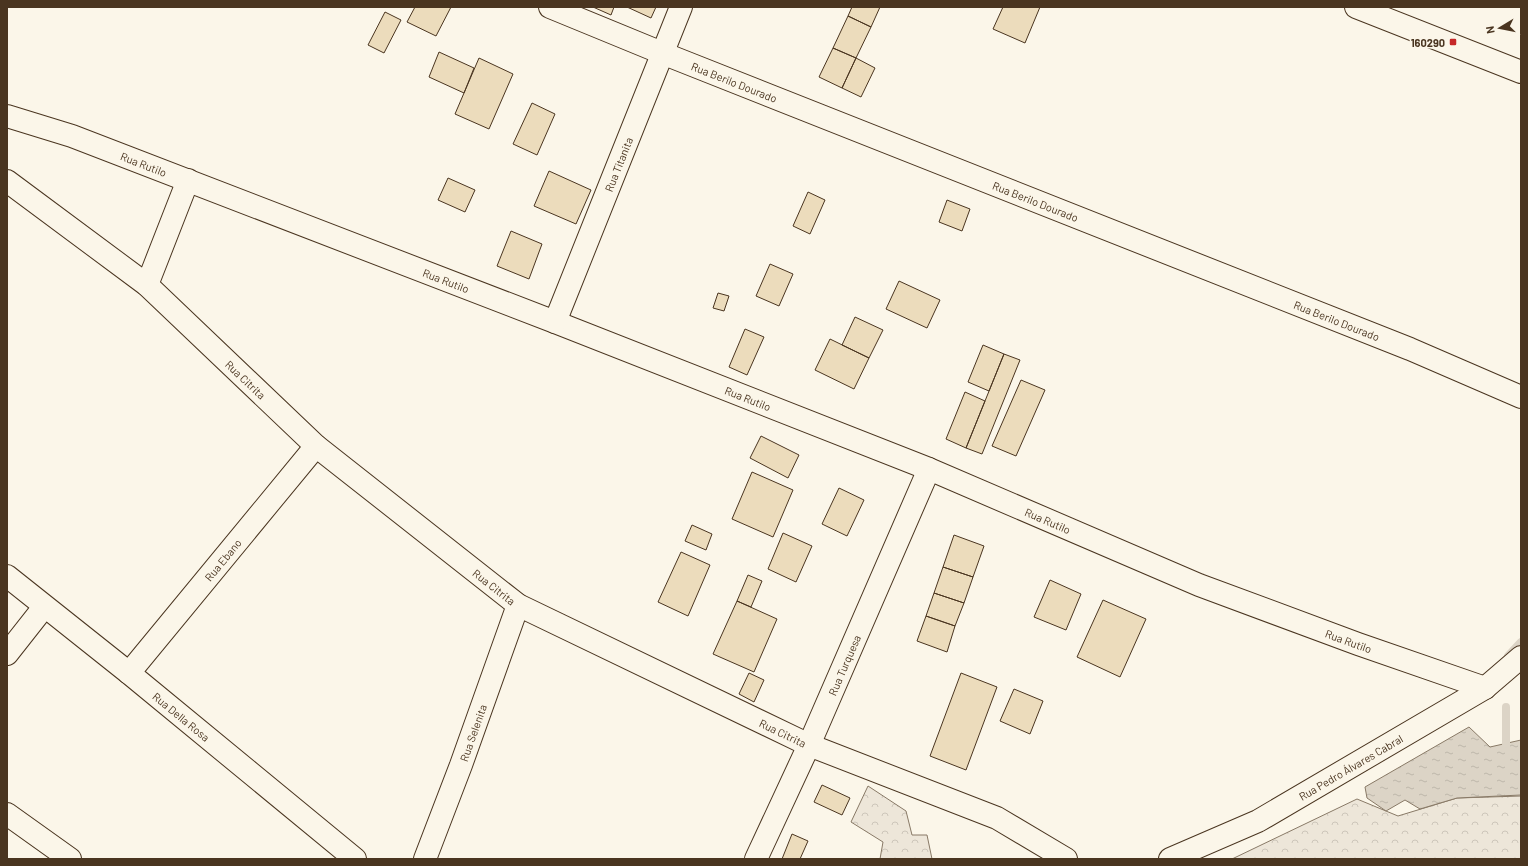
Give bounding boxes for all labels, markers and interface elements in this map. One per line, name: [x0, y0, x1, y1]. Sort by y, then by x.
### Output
north arrow: [1480, 8, 1520, 48]
text: N: [1483, 25, 1497, 35]
place label: 160290: [1411, 36, 1445, 49]
marker: 160290: [1448, 37, 1458, 47]
street label: Rua Berilo Dourado: [690, 59, 779, 104]
street label: Rua Titanita: [601, 135, 635, 193]
street label: Rua Rutilo: [119, 149, 169, 178]
street label: Rua Berilo Dourado: [991, 178, 1080, 224]
street label: Rua Rutilo: [421, 265, 471, 295]
street label: Rua Berilo Dourado: [1292, 297, 1382, 343]
street label: Rua Citrita: [223, 357, 269, 401]
street label: Rua Rutilo: [723, 383, 773, 413]
street label: Rua Rutilo: [1023, 505, 1073, 536]
street label: Rua Ebano: [201, 536, 244, 583]
street label: Rua Citrita: [471, 566, 518, 607]
street label: Rua Rutilo: [1324, 626, 1374, 655]
street label: Rua Turquesa: [825, 633, 863, 697]
street label: Rua Della Rosa: [151, 689, 213, 743]
street label: Rua Selenita: [456, 702, 489, 763]
street label: Rua Citrita: [757, 716, 809, 749]
street label: Rua Pedro Álvares Cabral: [1296, 731, 1405, 802]

